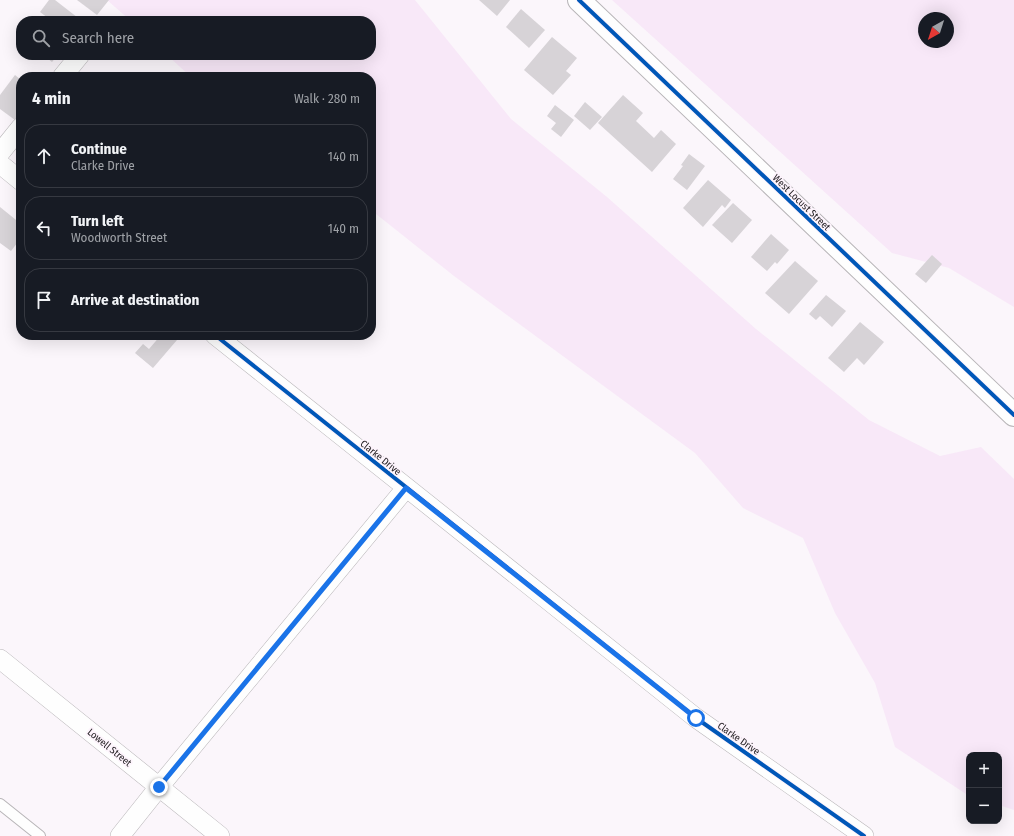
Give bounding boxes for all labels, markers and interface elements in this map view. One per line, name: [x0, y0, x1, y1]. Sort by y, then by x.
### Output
north arrow: [918, 12, 954, 48]
search box: [16, 16, 376, 60]
icon: search: [30, 27, 52, 49]
text: Search here: [62, 29, 134, 47]
text: 4 min: [32, 88, 71, 109]
text: Walk · 280 m: [294, 91, 360, 106]
text: Continue: [71, 140, 127, 158]
icon: ahead: [33, 145, 55, 167]
text: 140 m: [328, 149, 359, 164]
text: Clarke Drive: [71, 158, 135, 173]
street label: West Locust Street: [770, 172, 833, 234]
text: Turn left: [71, 212, 124, 230]
icon: left: [33, 217, 55, 239]
text: 140 m: [328, 221, 359, 236]
text: Woodworth Street: [71, 230, 167, 245]
icon: arrive: [33, 289, 55, 311]
text: Arrive at destination: [71, 291, 199, 309]
street label: Clarke Drive: [358, 438, 403, 478]
route start: [687, 709, 705, 727]
street label: Clarke Drive: [715, 720, 762, 758]
street label: Lowell Street: [85, 726, 134, 770]
map controls: [966, 752, 1002, 824]
button: +: [966, 752, 1002, 788]
route end: [150, 778, 168, 796]
button: −: [966, 788, 1002, 824]

